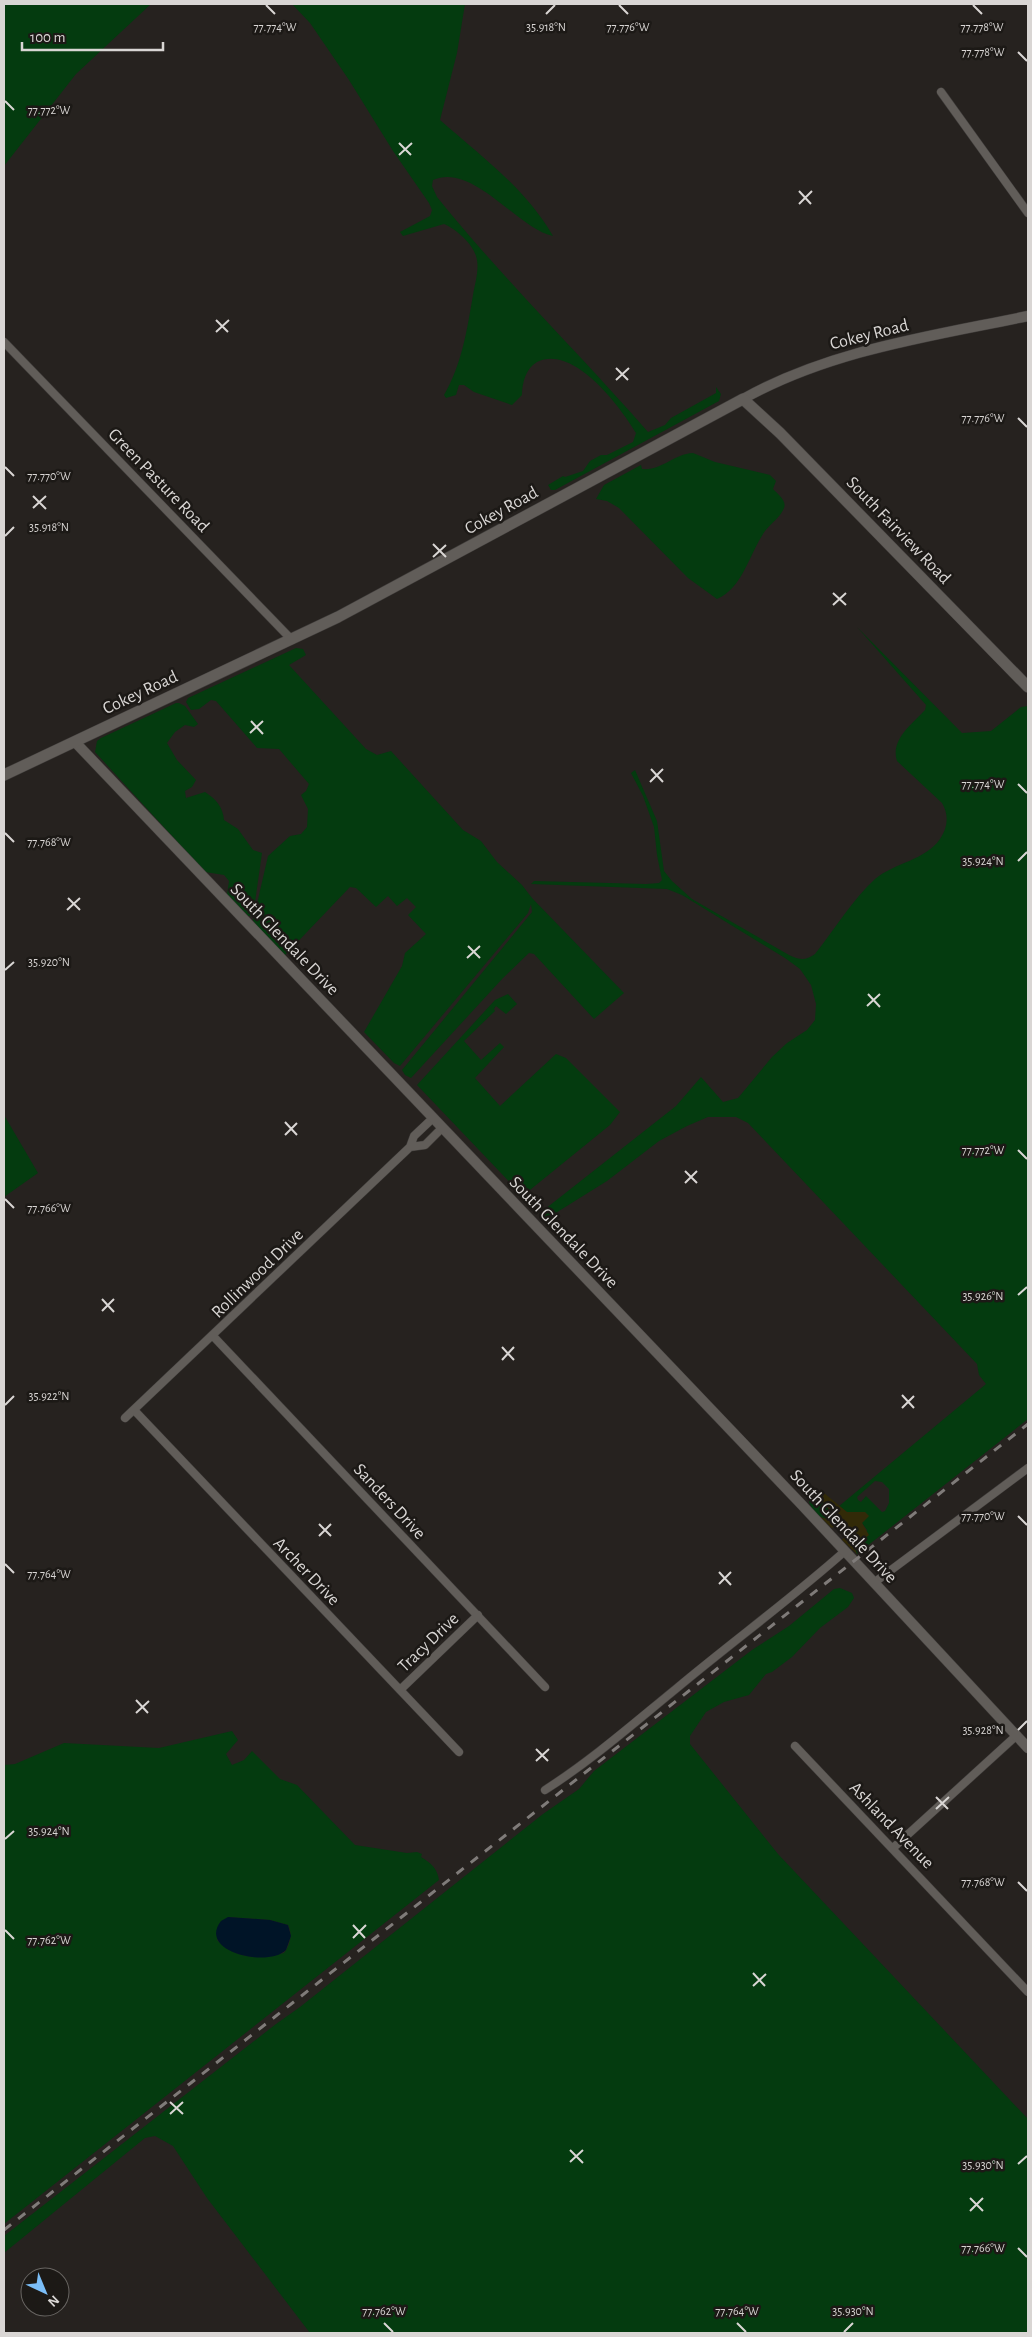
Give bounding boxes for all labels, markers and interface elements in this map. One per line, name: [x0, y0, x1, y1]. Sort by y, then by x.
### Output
scale bar: [22, 20, 164, 52]
text: 77.774°W: [254, 21, 297, 33]
text: 35.918°N: [526, 21, 566, 33]
text: 77.776°W: [607, 21, 650, 33]
text: 77.778°W: [961, 21, 1004, 33]
text: 100 m: [30, 30, 65, 45]
text: 77.778°W: [962, 46, 1005, 58]
text: 77.772°W: [28, 104, 71, 116]
street label: Cokey Road: [828, 316, 910, 353]
text: 77.776°W: [962, 412, 1005, 424]
street label: Green Pasture Road: [104, 425, 212, 536]
text: 77.770°W: [27, 470, 71, 482]
street label: South Fairview Road: [843, 474, 954, 588]
street label: Cokey Road: [462, 483, 541, 538]
text: 35.918°N: [29, 521, 69, 533]
street label: Cokey Road: [100, 668, 181, 718]
text: 77.774°W: [962, 778, 1005, 790]
text: 77.768°W: [27, 836, 71, 848]
text: 35.924°N: [962, 855, 1004, 867]
street label: South Glendale Drive: [227, 880, 342, 999]
text: 35.920°N: [28, 956, 70, 968]
text: 77.772°W: [962, 1144, 1005, 1156]
street label: South Glendale Drive: [506, 1173, 621, 1292]
text: 77.766°W: [27, 1202, 71, 1214]
street label: Rollinwood Drive: [208, 1226, 307, 1322]
text: 35.926°N: [962, 1290, 1004, 1302]
text: 35.922°N: [29, 1390, 69, 1402]
street label: Sanders Drive: [350, 1460, 429, 1543]
street label: South Glendale Drive: [786, 1467, 900, 1587]
text: 77.770°W: [961, 1510, 1005, 1522]
street label: Archer Drive: [270, 1534, 343, 1609]
text: 77.764°W: [27, 1568, 71, 1580]
street label: Tracy Drive: [395, 1610, 463, 1676]
text: 35.928°N: [962, 1724, 1004, 1736]
street label: Ashland Avenue: [846, 1779, 937, 1873]
text: 35.924°N: [28, 1825, 70, 1837]
text: 77.768°W: [961, 1876, 1005, 1888]
text: 77.762°W: [27, 1934, 71, 1946]
text: 35.930°N: [962, 2159, 1004, 2171]
text: 77.766°W: [961, 2242, 1005, 2254]
north arrow: [20, 2267, 70, 2317]
text: N: [45, 2292, 62, 2309]
text: 77.762°W: [362, 2305, 406, 2317]
text: 77.764°W: [715, 2305, 759, 2317]
text: 35.930°N: [832, 2305, 874, 2317]

